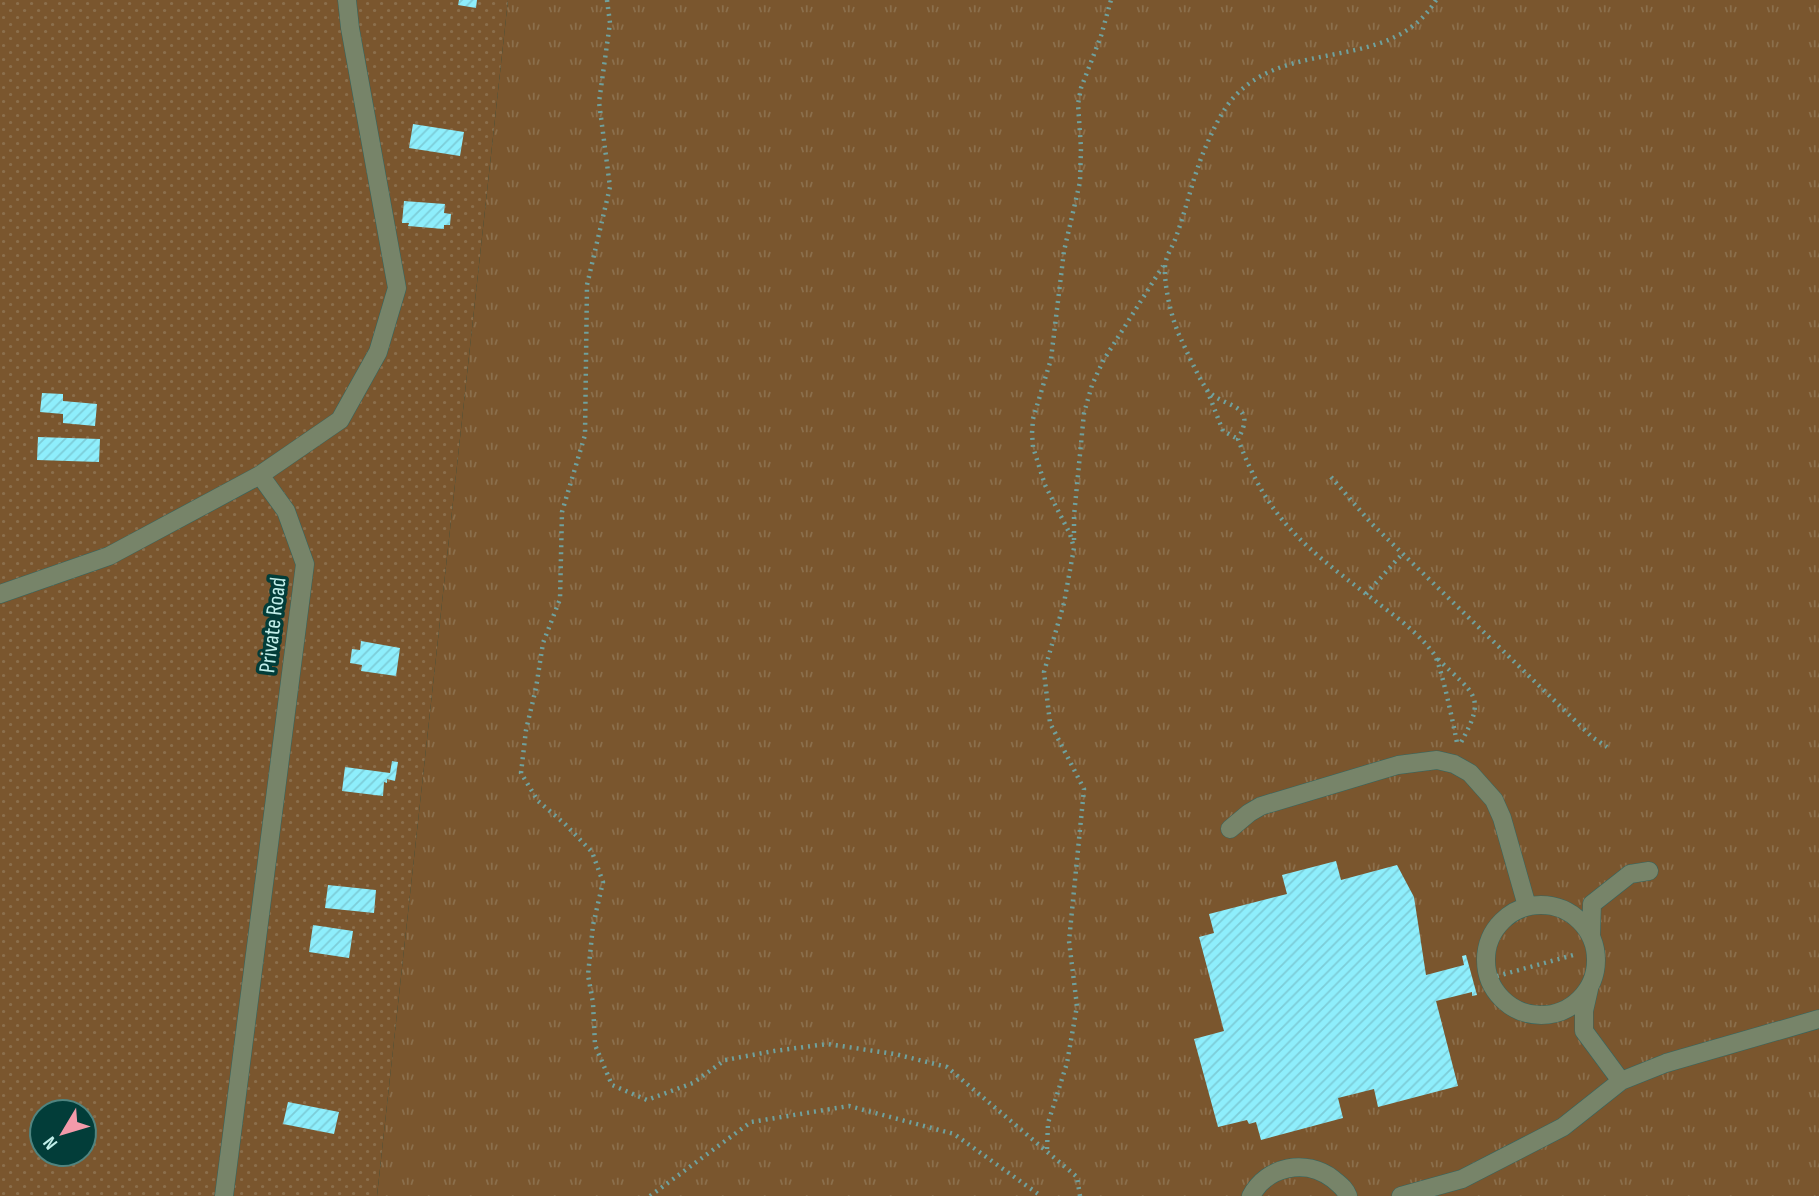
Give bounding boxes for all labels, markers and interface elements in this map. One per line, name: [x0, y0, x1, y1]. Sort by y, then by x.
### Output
street label: Private Road: [253, 576, 293, 675]
north arrow: [28, 1098, 98, 1168]
text: N: [39, 1131, 63, 1154]

